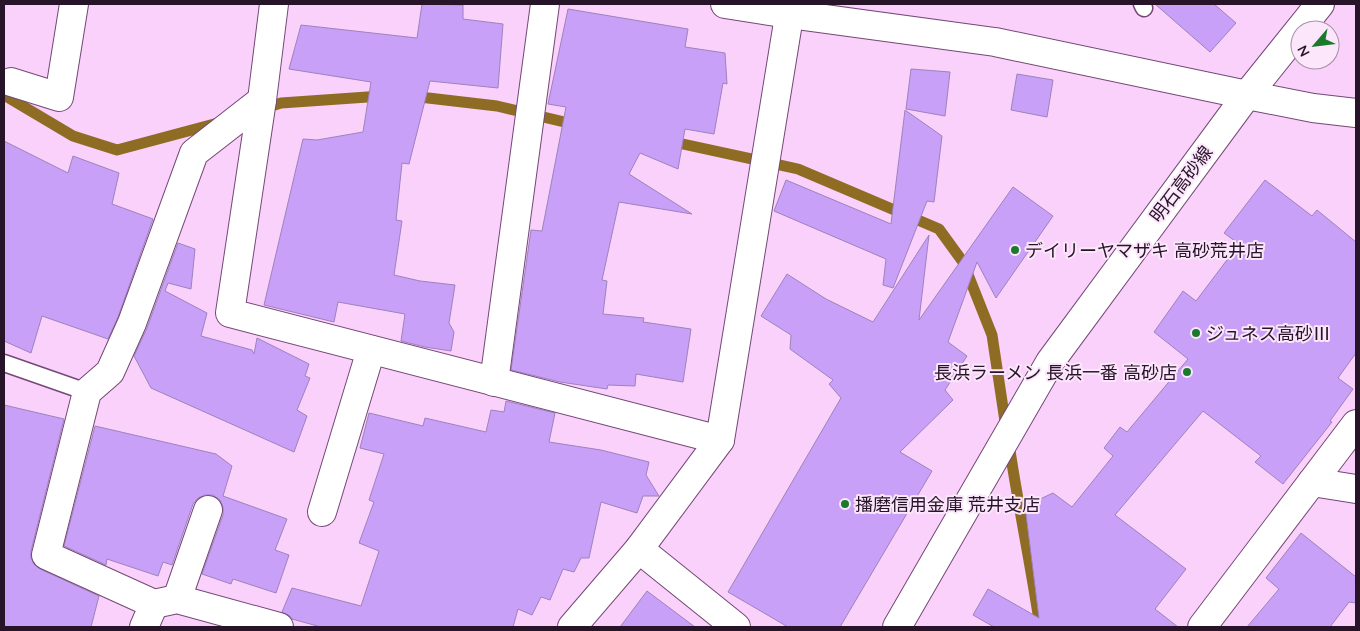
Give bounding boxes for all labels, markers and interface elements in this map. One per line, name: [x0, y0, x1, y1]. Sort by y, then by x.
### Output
north arrow: [1290, 20, 1340, 70]
text: N: [1293, 42, 1314, 60]
street label: 明石高砂線: [1145, 141, 1217, 227]
place label: デイリーヤマザキ 高砂荒井店: [1025, 239, 1264, 262]
marker: デイリーヤマザキ 高砂荒井店: [1009, 244, 1021, 256]
place label: ジュネス高砂Ⅲ: [1206, 322, 1331, 345]
marker: ジュネス高砂Ⅲ: [1190, 327, 1202, 339]
place label: 長浜ラーメン 長浜一番 高砂店: [934, 361, 1177, 384]
marker: 長浜ラーメン 長浜一番 高砂店: [1181, 366, 1193, 378]
place label: 播磨信用金庫 荒井支店: [855, 493, 1040, 516]
marker: 播磨信用金庫 荒井支店: [839, 498, 851, 510]

